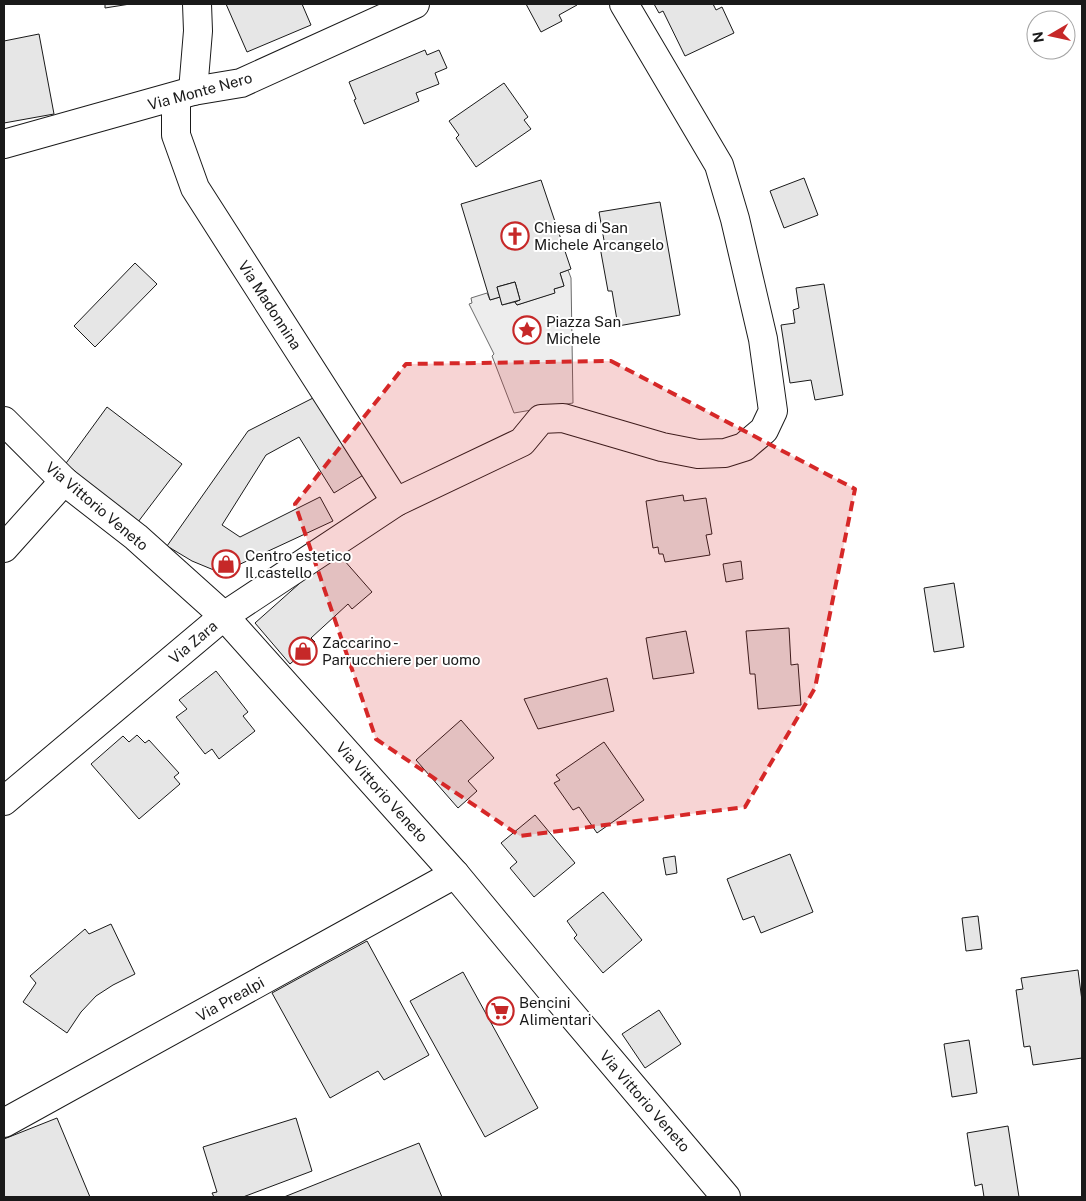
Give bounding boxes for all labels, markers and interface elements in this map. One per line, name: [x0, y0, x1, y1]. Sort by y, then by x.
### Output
north arrow: [1026, 10, 1076, 60]
text: N: [1029, 30, 1047, 44]
street label: Via Monte Nero: [146, 69, 254, 113]
place label: Chiesa di San Michele Arcangelo: [534, 219, 664, 253]
church icon: Chiesa di San Michele Arcangelo: [500, 221, 530, 251]
street label: Via Madonnina: [235, 257, 305, 353]
place label: Piazza San Michele: [546, 313, 621, 347]
place icon: Piazza San Michele: [512, 315, 542, 345]
street label: Via Vittorio Veneto: [42, 458, 152, 554]
place label: Centro estetico Il castello: [245, 547, 351, 581]
shop icon: Centro estetico Il castello: [211, 549, 241, 579]
street label: Via Zara: [165, 617, 221, 667]
place label: Zaccarino - Parrucchiere per uomo: [322, 634, 481, 668]
shop icon: Zaccarino - Parrucchiere per uomo: [288, 636, 318, 666]
street label: Via Vittorio Veneto: [333, 739, 431, 845]
street label: Via Prealpi: [193, 973, 267, 1025]
place label: Bencini Alimentari: [519, 994, 591, 1028]
supermarket icon: Bencini Alimentari: [485, 996, 515, 1026]
street label: Via Vittorio Veneto: [596, 1047, 694, 1155]

